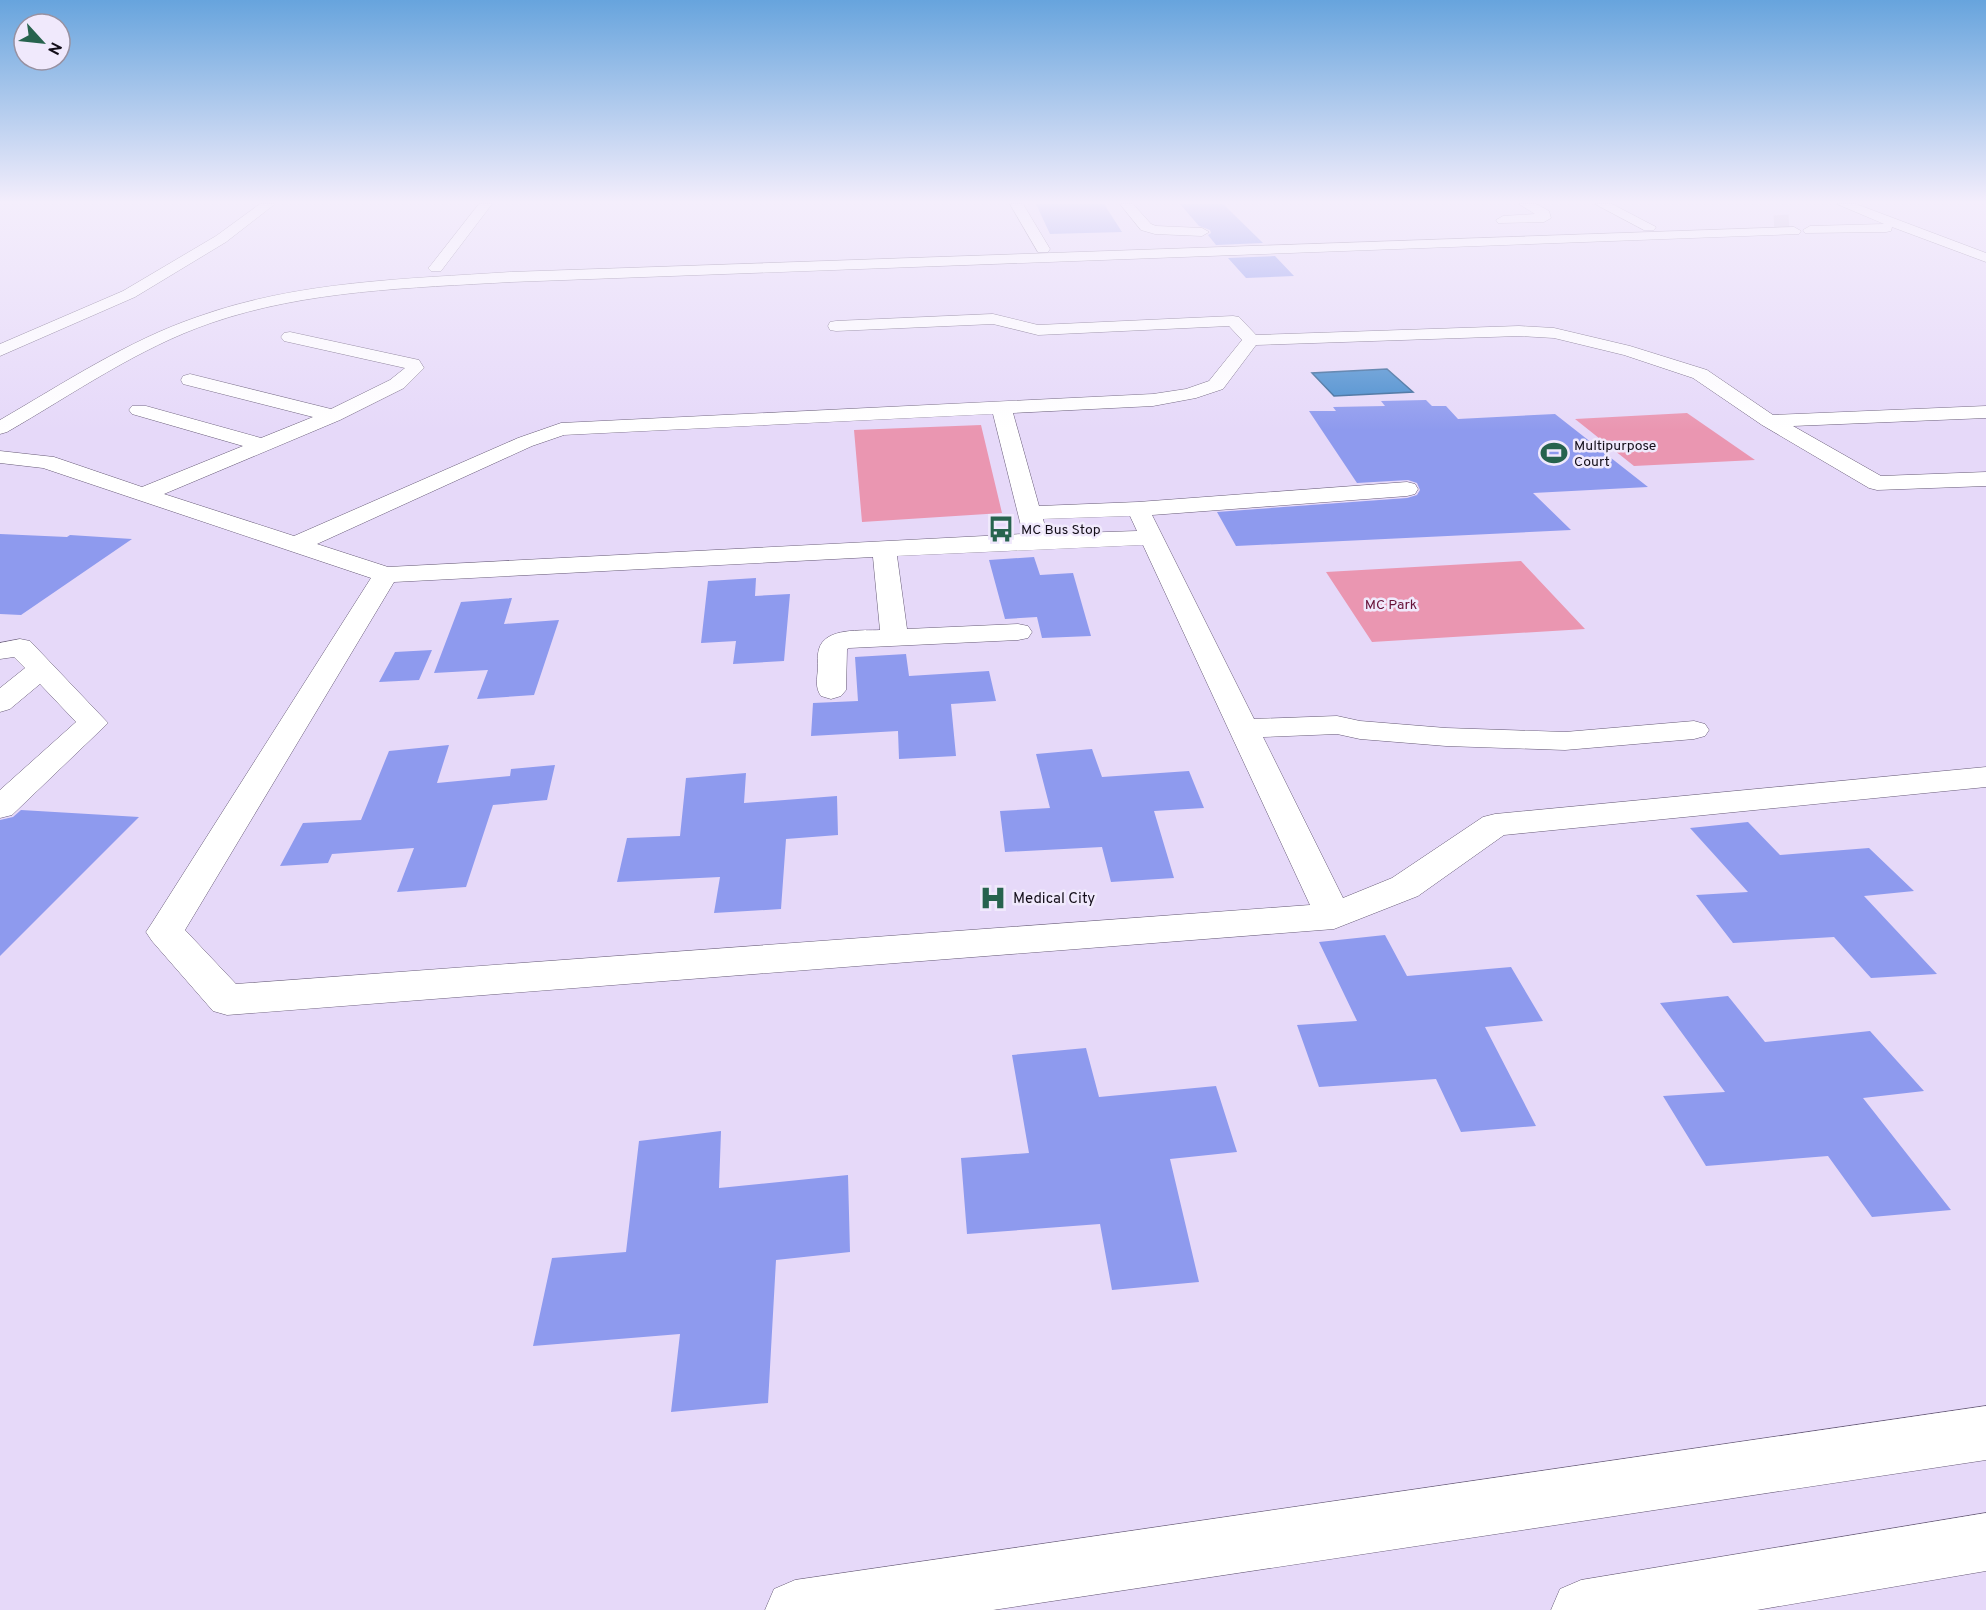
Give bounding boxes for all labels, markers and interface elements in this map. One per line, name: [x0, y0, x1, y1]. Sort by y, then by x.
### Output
north arrow: [12, 12, 72, 72]
text: N: [42, 38, 65, 58]
sports icon: Multipurpose Court: [1539, 438, 1569, 468]
place label: Multipurpose Court: [1574, 438, 1656, 471]
bus stop icon: MC Bus Stop: [986, 514, 1016, 544]
place label: MC Bus Stop: [1021, 522, 1101, 539]
park label: MC Park: [1365, 597, 1417, 614]
hospital icon: Medical City: [978, 883, 1008, 913]
place label: Medical City: [1013, 890, 1095, 909]

